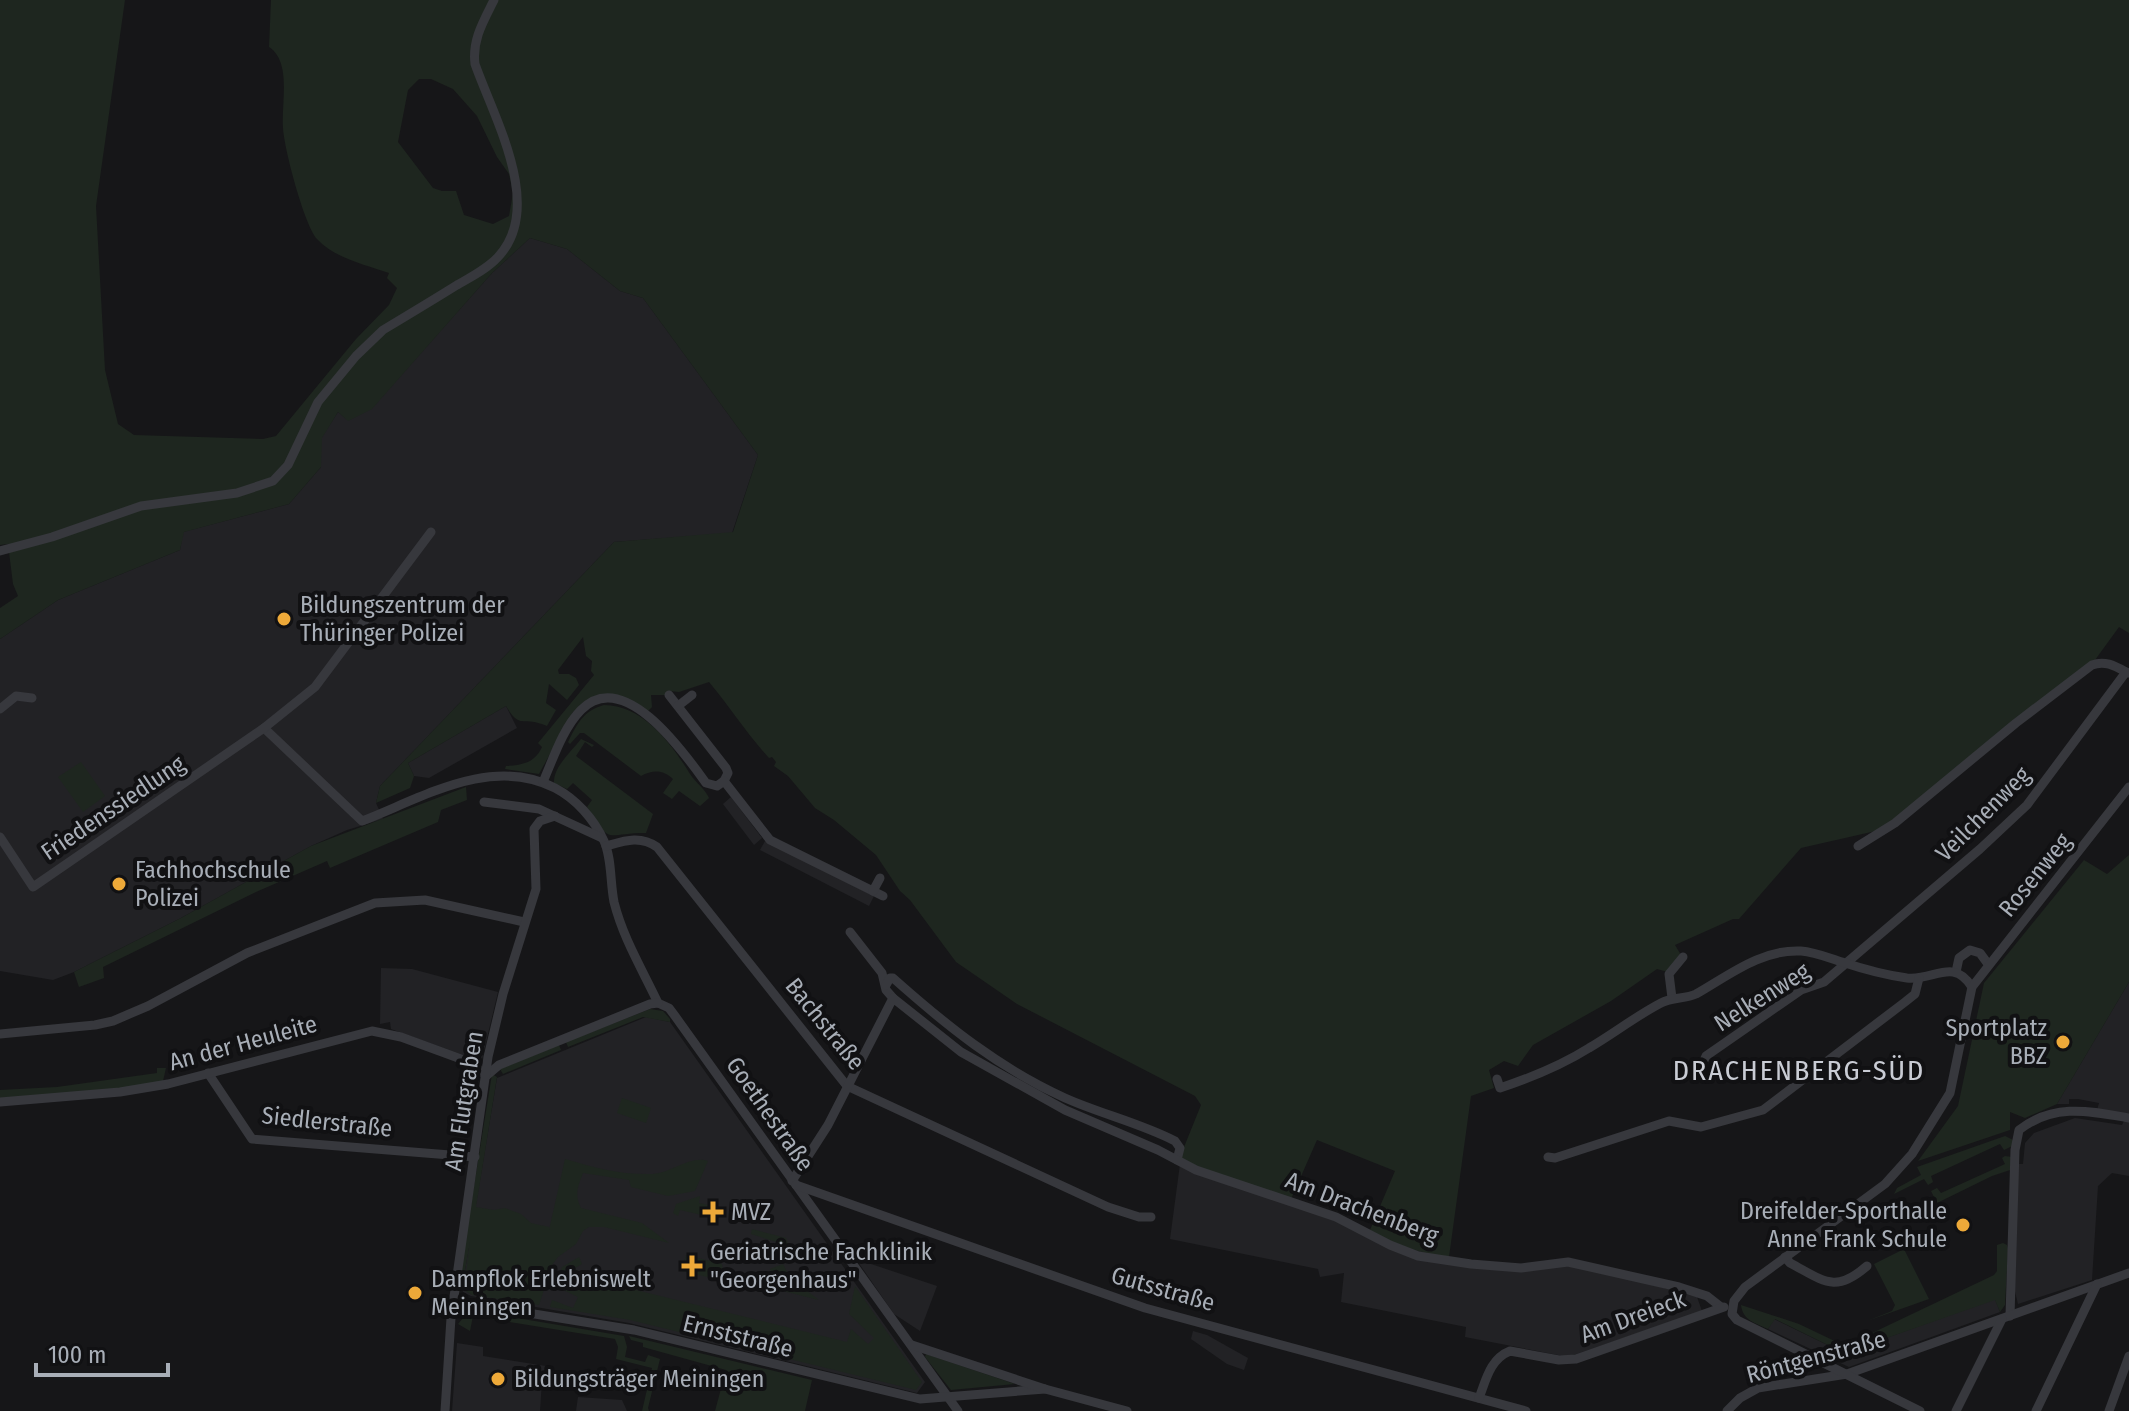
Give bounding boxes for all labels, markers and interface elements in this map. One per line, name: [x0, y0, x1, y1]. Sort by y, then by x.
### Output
place label: Bildungszentrum der Thüringer Polizei: [300, 591, 505, 647]
marker: Bildungszentrum der Thüringer Polizei: [275, 610, 293, 628]
street label: Friedenssiedlung: [36, 749, 191, 866]
street label: Veilchenweg: [1930, 760, 2037, 867]
street label: Rosenweg: [1993, 827, 2077, 922]
place label: Fachhochschule Polizei: [135, 856, 291, 912]
marker: Fachhochschule Polizei: [110, 875, 128, 893]
street label: Nelkenweg: [1709, 956, 1815, 1037]
street label: Bachstraße: [780, 972, 870, 1076]
street label: An der Heuleite: [166, 1010, 320, 1076]
place label: Sportplatz BBZ: [1945, 1014, 2047, 1070]
street label: Am Flutgraben: [439, 1029, 489, 1173]
marker: Sportplatz BBZ: [2054, 1033, 2072, 1051]
street label: Goethestraße: [720, 1052, 820, 1176]
district label: DRACHENBERG-SÜD: [1673, 1054, 1925, 1087]
street label: Siedlerstraße: [260, 1101, 394, 1143]
street label: Am Drachenberg: [1282, 1166, 1443, 1250]
place label: Dreifelder-Sporthalle Anne Frank Schule: [1740, 1197, 1947, 1253]
place label: MVZ: [731, 1198, 771, 1226]
marker: MVZ: [702, 1201, 724, 1223]
marker: Dreifelder-Sporthalle Anne Frank Schule: [1954, 1216, 1972, 1234]
place label: Geriatrische Fachklinik "Georgenhaus": [710, 1238, 933, 1294]
marker: Geriatrische Fachklinik "Georgenhaus": [681, 1255, 703, 1277]
street label: Gutsstraße: [1108, 1261, 1218, 1317]
place label: Dampflok Erlebniswelt Meiningen: [431, 1265, 651, 1321]
marker: Dampflok Erlebniswelt Meiningen: [406, 1284, 424, 1302]
street label: Am Dreieck: [1577, 1285, 1690, 1349]
street label: Ernststraße: [680, 1309, 796, 1363]
street label: Röntgenstraße: [1743, 1325, 1889, 1389]
scale bar: [36, 1327, 168, 1377]
text: 100 m: [48, 1341, 106, 1369]
place label: Bildungsträger Meiningen: [514, 1365, 764, 1393]
marker: Bildungsträger Meiningen: [489, 1370, 507, 1388]

